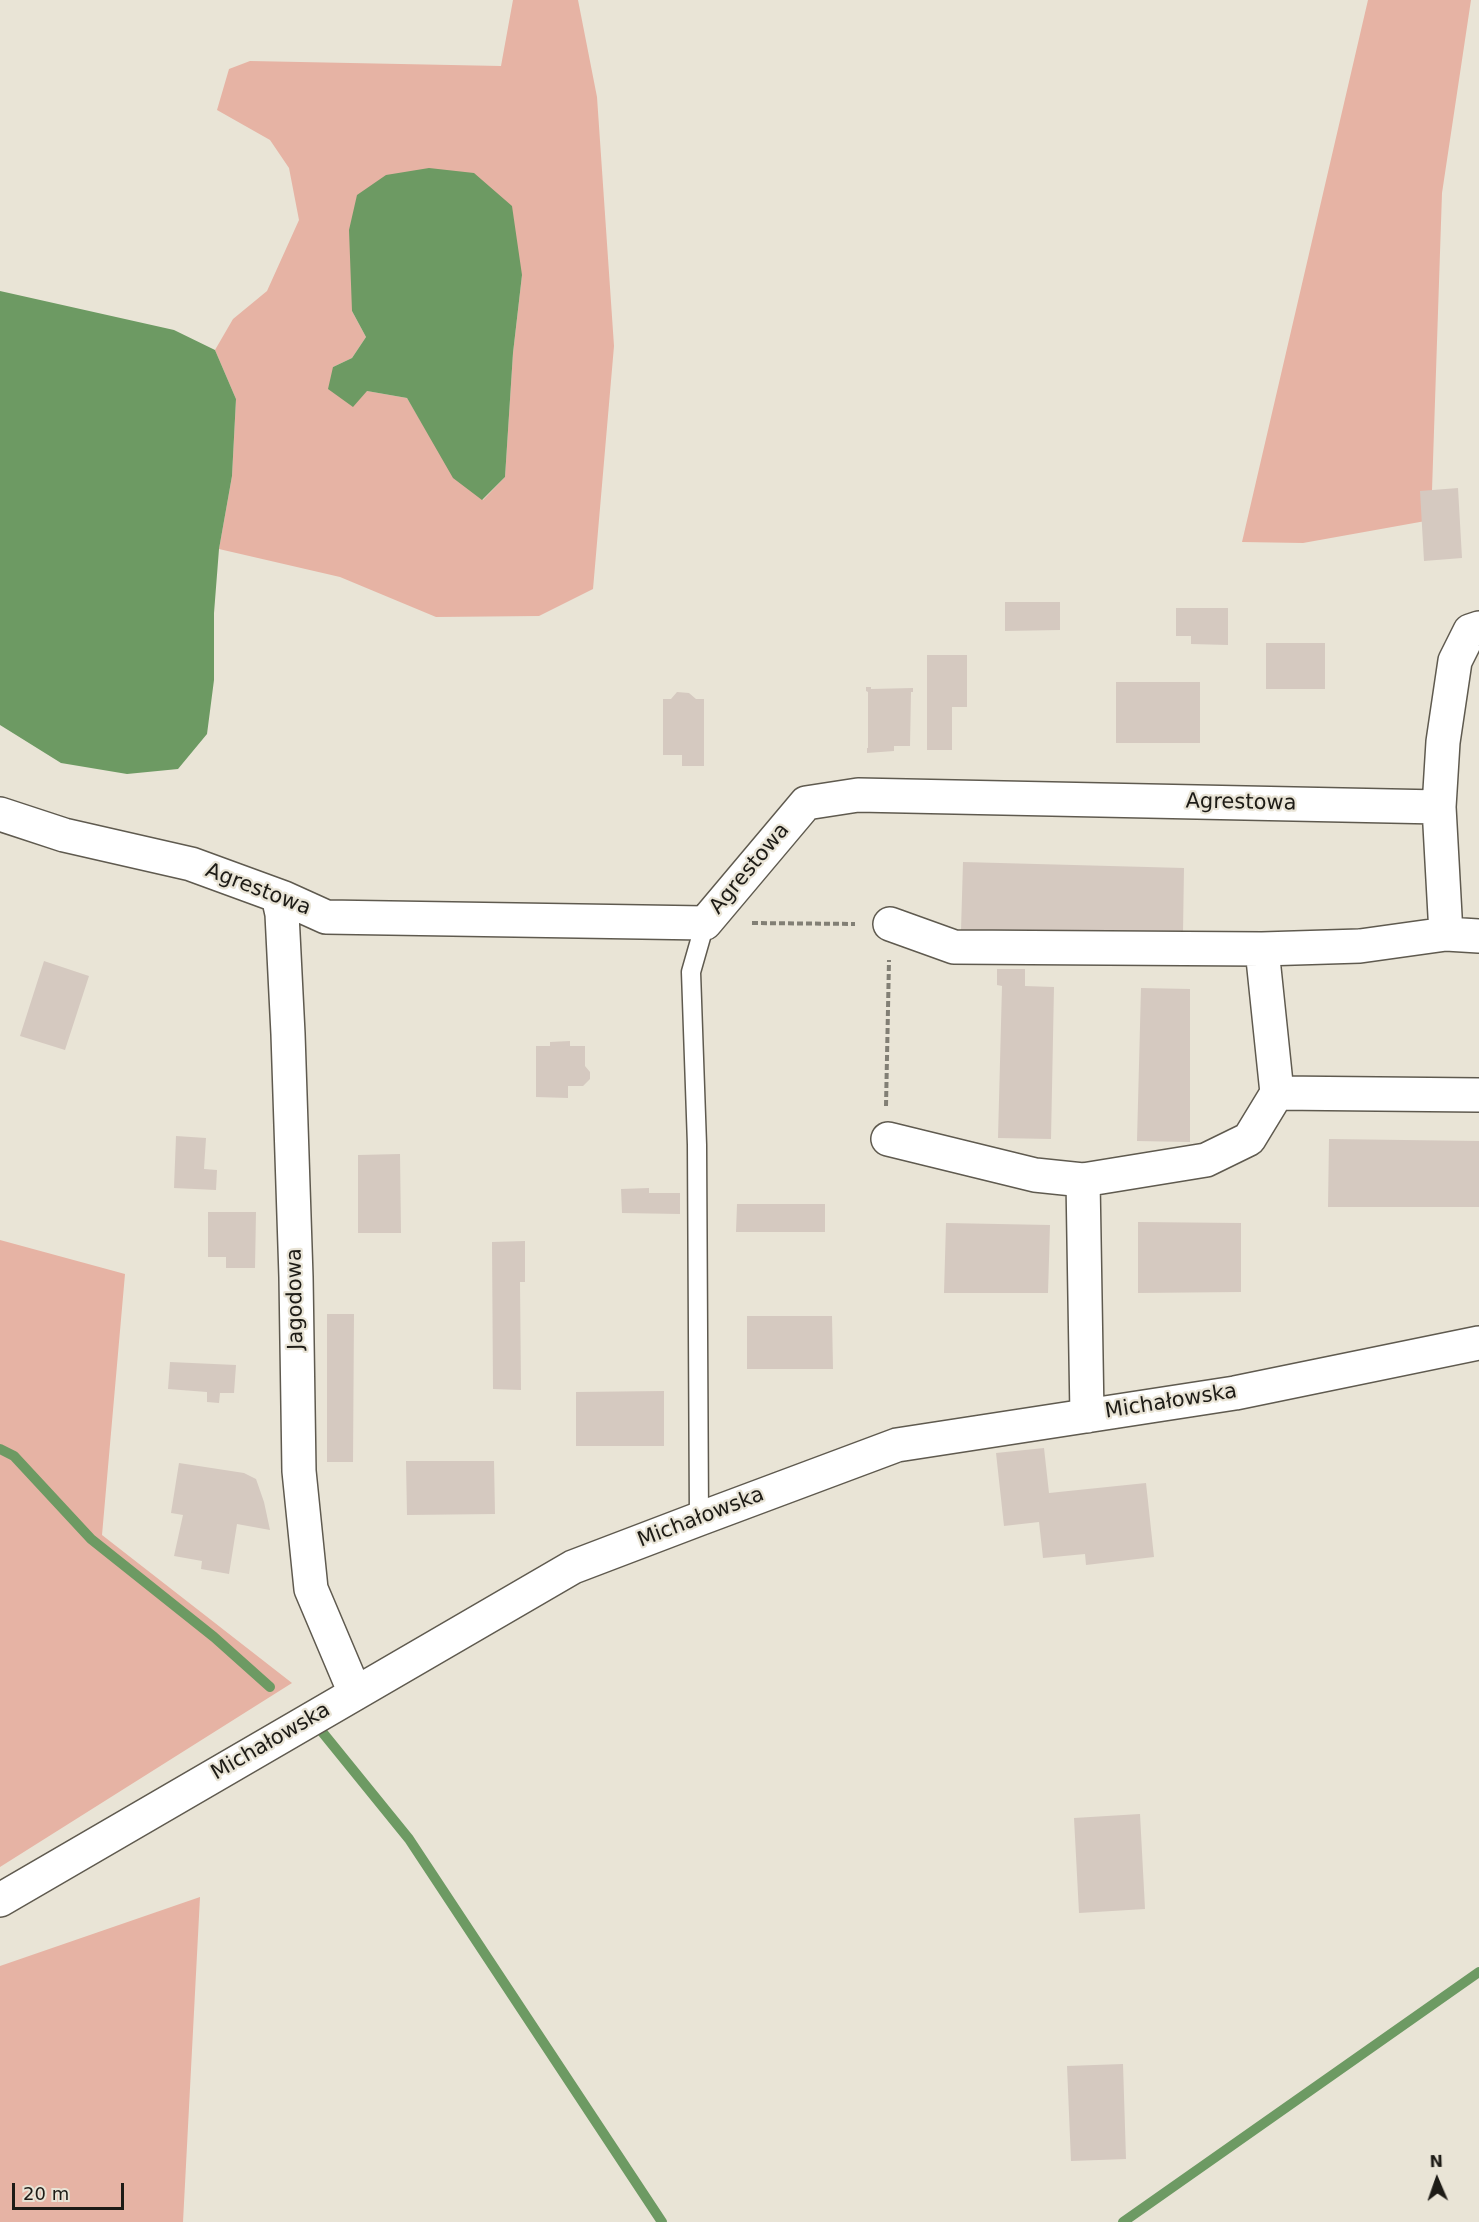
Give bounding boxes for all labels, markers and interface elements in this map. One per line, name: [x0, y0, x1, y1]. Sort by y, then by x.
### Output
street label: Agrestowa: [1185, 789, 1297, 817]
street label: Agrestowa: [705, 818, 795, 920]
street label: Agrestowa: [202, 858, 314, 922]
street label: Jagodowa: [283, 1248, 309, 1350]
street label: Michałowska: [1103, 1379, 1239, 1425]
street label: Michałowska: [634, 1482, 768, 1554]
street label: Michałowska: [207, 1698, 335, 1786]
north arrow: [1407, 2150, 1467, 2210]
text: N: [1429, 2152, 1443, 2171]
scale bar: [15, 2171, 128, 2209]
text: 20 m: [23, 2183, 69, 2204]

